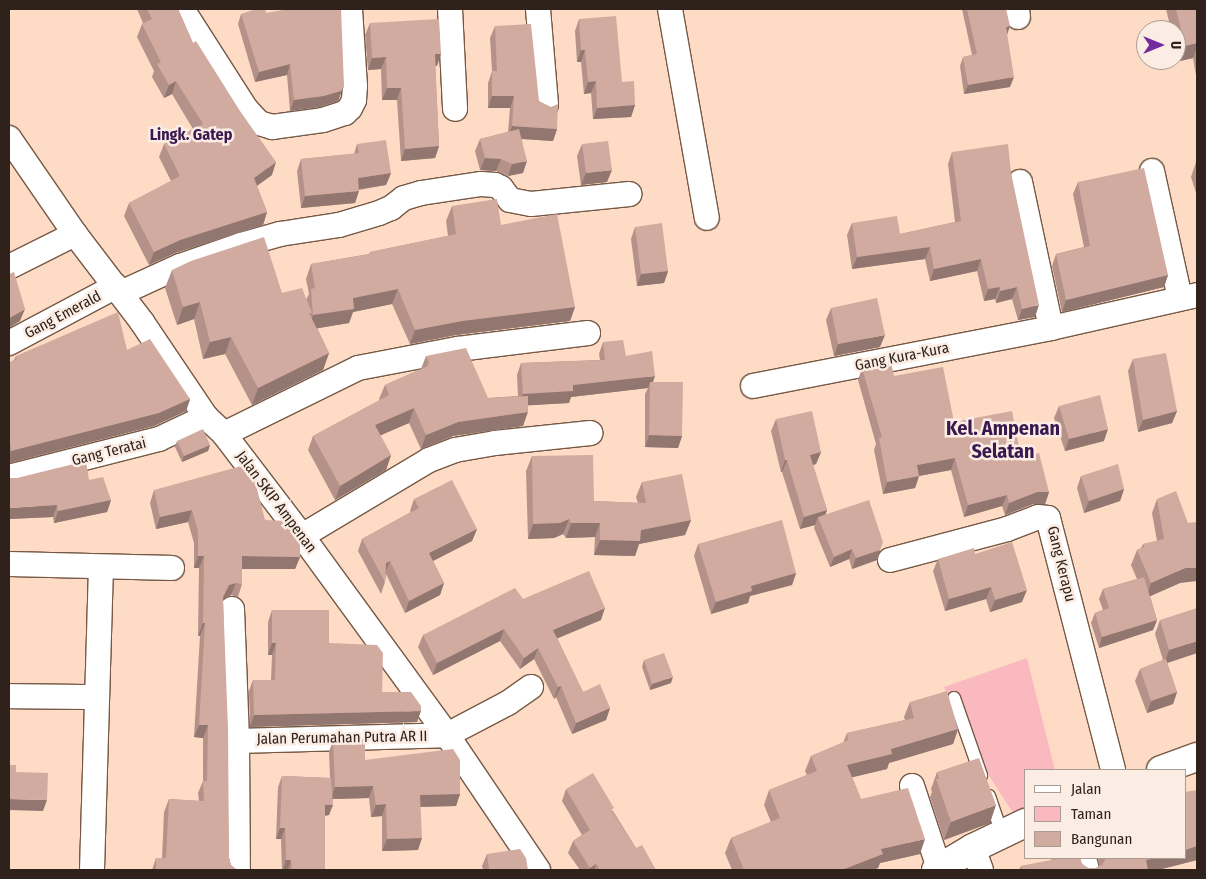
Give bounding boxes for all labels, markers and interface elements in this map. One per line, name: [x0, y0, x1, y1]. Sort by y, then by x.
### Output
north arrow: [1136, 20, 1186, 70]
text: U: [1167, 41, 1184, 49]
district label: Lingk. Gatep: [150, 125, 232, 145]
street label: Gang Emerald: [22, 287, 104, 343]
street label: Gang Kura-Kura: [853, 339, 951, 375]
district label: Kel. Ampenan Selatan: [946, 416, 1060, 463]
street label: Gang Teratai: [70, 434, 148, 470]
street label: Jalan SKIP Ampenan: [232, 448, 320, 556]
street label: Gang Kerapu: [1043, 524, 1079, 604]
street label: Jalan Perumahan Putra AR II: [256, 728, 428, 748]
legend: [1024, 769, 1186, 859]
text: Jalan: [1071, 780, 1101, 798]
text: Taman: [1071, 805, 1111, 823]
text: Bangunan: [1071, 830, 1132, 848]

